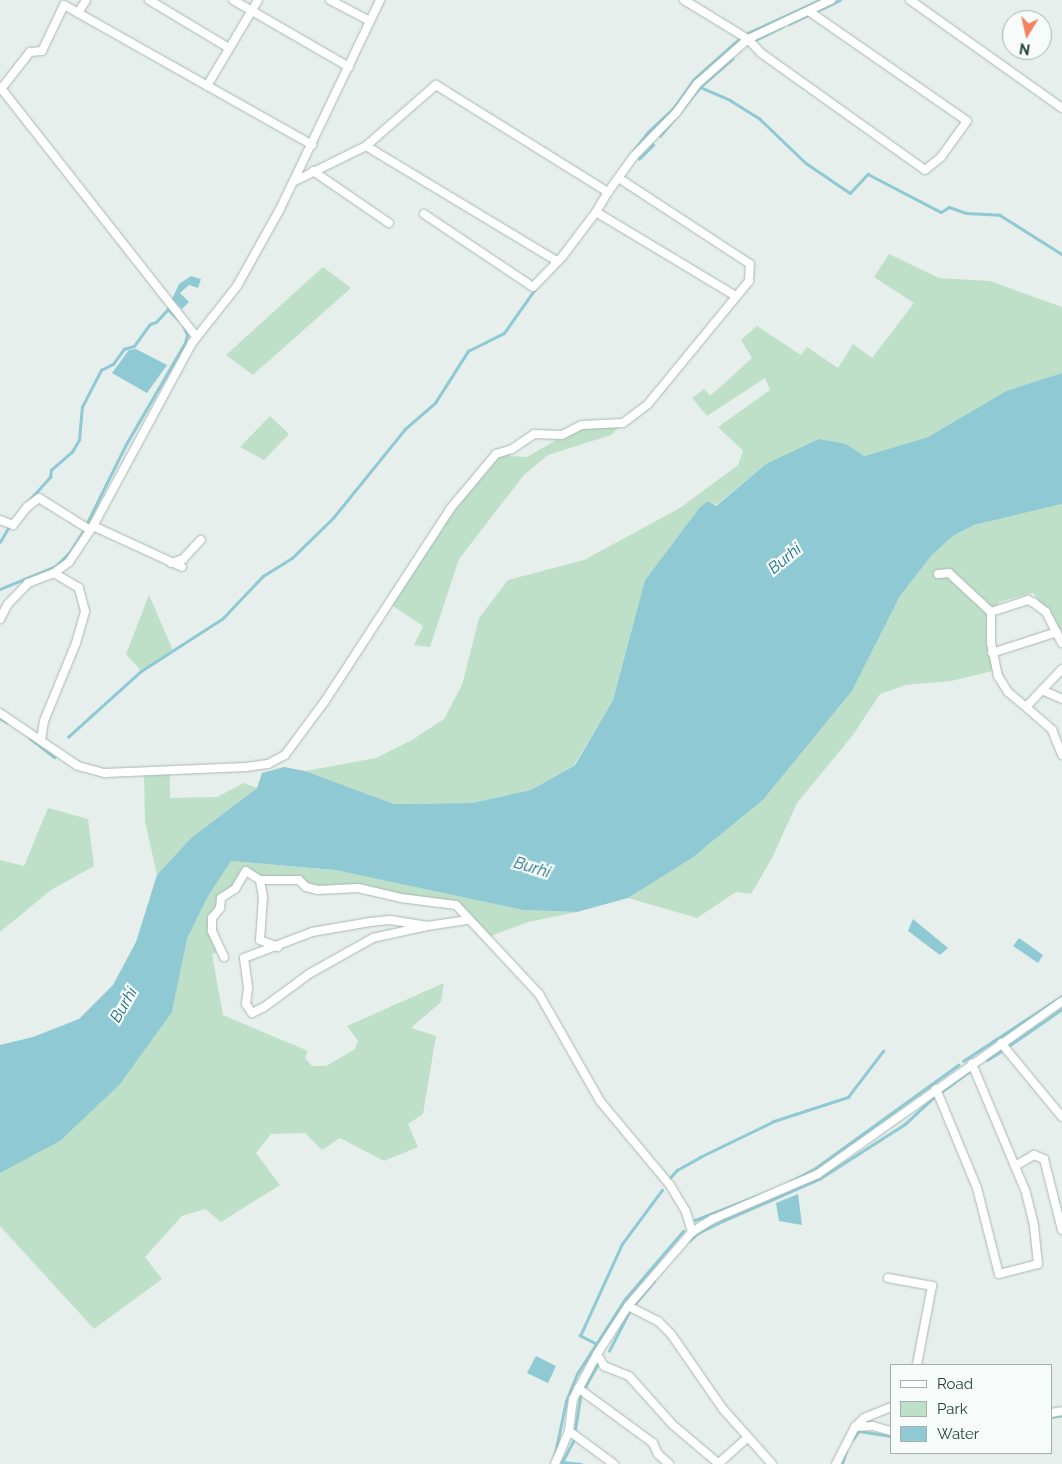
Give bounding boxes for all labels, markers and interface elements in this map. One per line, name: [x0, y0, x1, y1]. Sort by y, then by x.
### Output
north arrow: [1002, 10, 1052, 60]
text: N: [1018, 40, 1031, 58]
water label: Burhi: [765, 540, 805, 578]
water label: Burhi: [511, 853, 553, 883]
water label: Burhi: [106, 984, 142, 1026]
legend: [890, 1364, 1052, 1454]
text: Road: [937, 1375, 973, 1393]
text: Park: [937, 1400, 968, 1418]
text: Water: [937, 1425, 979, 1443]

